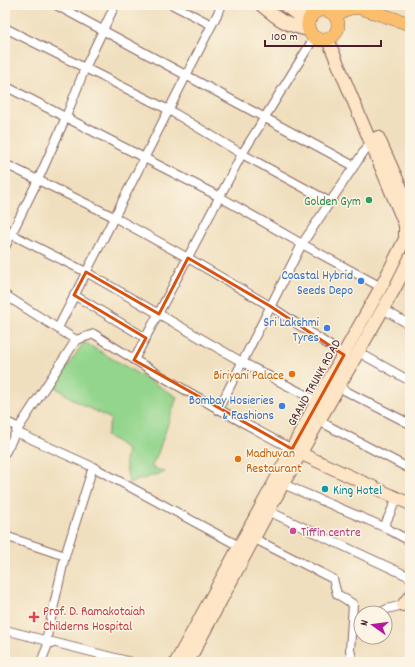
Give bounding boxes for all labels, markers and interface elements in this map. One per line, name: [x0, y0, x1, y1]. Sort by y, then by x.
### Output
scale bar: [265, 22, 381, 48]
text: 100 m: [271, 29, 298, 46]
place label: Golden Gym: [304, 193, 361, 212]
marker: Golden Gym: [364, 195, 374, 205]
place label: Coastal Hybrid Seeds Depo: [281, 267, 353, 301]
marker: Coastal Hybrid Seeds Depo: [356, 276, 366, 286]
place label: Sri Lakshmi Tyres: [264, 314, 320, 348]
marker: Sri Lakshmi Tyres: [322, 323, 332, 333]
street label: GRAND TRUNK ROAD: [283, 336, 347, 430]
place label: Biriyani Palace: [213, 367, 284, 386]
marker: Biriyani Palace: [287, 369, 297, 379]
place label: Bombay Hosieries & Fashions: [189, 392, 274, 426]
marker: Bombay Hosieries & Fashions: [277, 401, 287, 411]
place label: Madhuvan Restaurant: [246, 445, 302, 479]
marker: Madhuvan Restaurant: [233, 454, 243, 464]
place label: King Hotel: [333, 482, 382, 501]
marker: King Hotel: [320, 484, 330, 494]
place label: Tiffin centre: [301, 524, 361, 543]
marker: Tiffin centre: [288, 526, 298, 536]
place label: Prof. D. Ramakotaiah Childerns Hospital: [43, 603, 145, 637]
north arrow: [353, 605, 393, 645]
marker: Prof. D. Ramakotaiah Childerns Hospital: [28, 611, 40, 623]
text: N: [357, 618, 374, 628]

